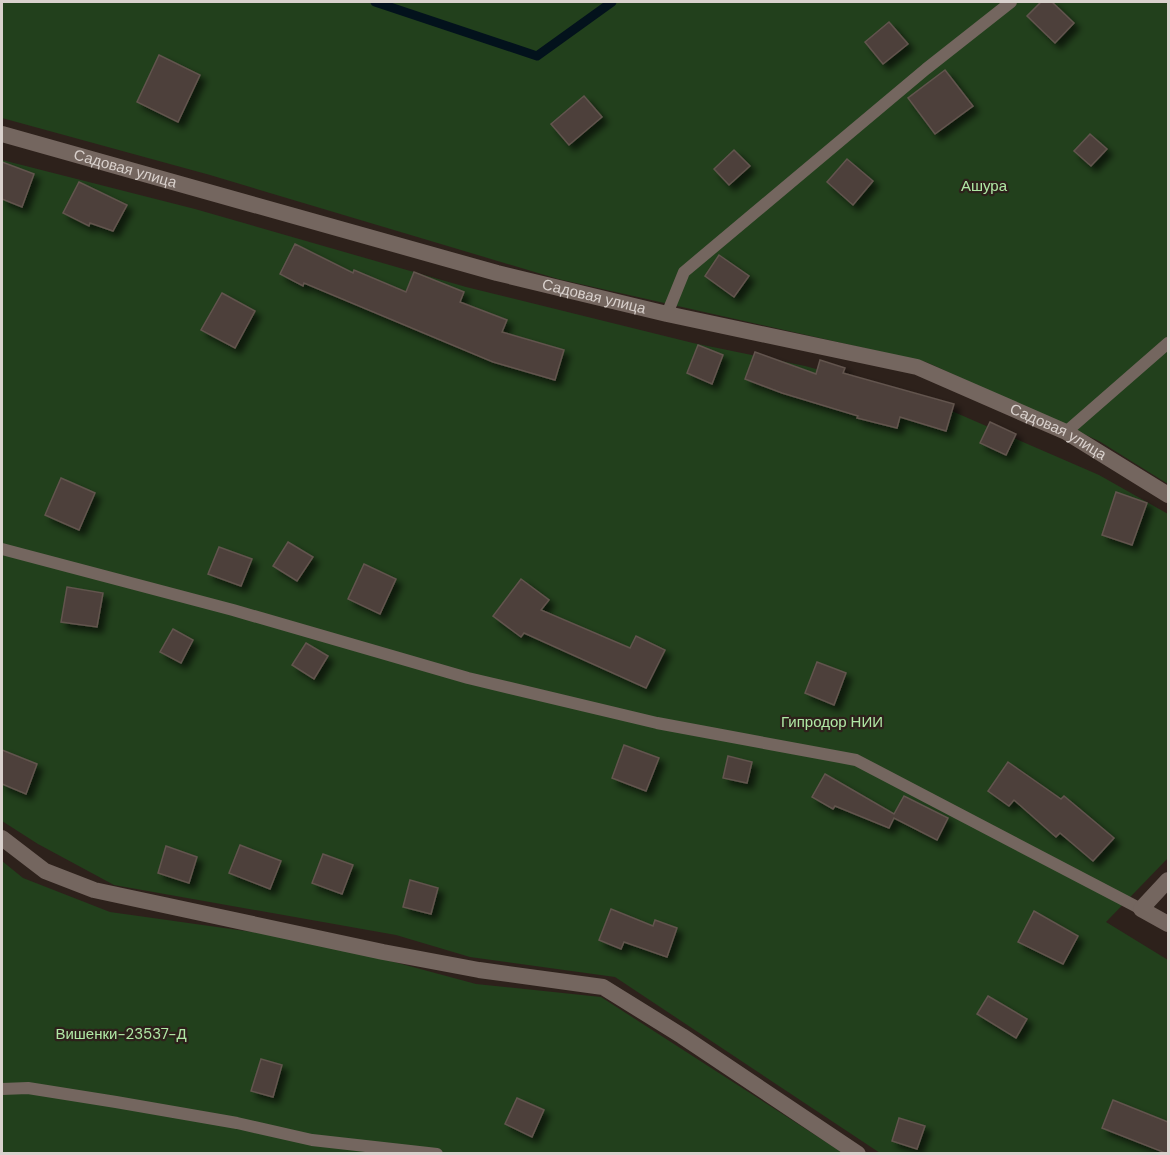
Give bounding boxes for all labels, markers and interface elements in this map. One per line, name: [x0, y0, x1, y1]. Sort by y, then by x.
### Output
street label: Садовая улица: [71, 145, 180, 193]
park label: Ашура: [961, 176, 1008, 196]
street label: Садовая улица: [540, 274, 649, 319]
street label: Садовая улица: [1007, 399, 1111, 465]
park label: Гипродор НИИ: [781, 712, 883, 732]
park label: Вишенки-23537-Д: [55, 1024, 187, 1044]

